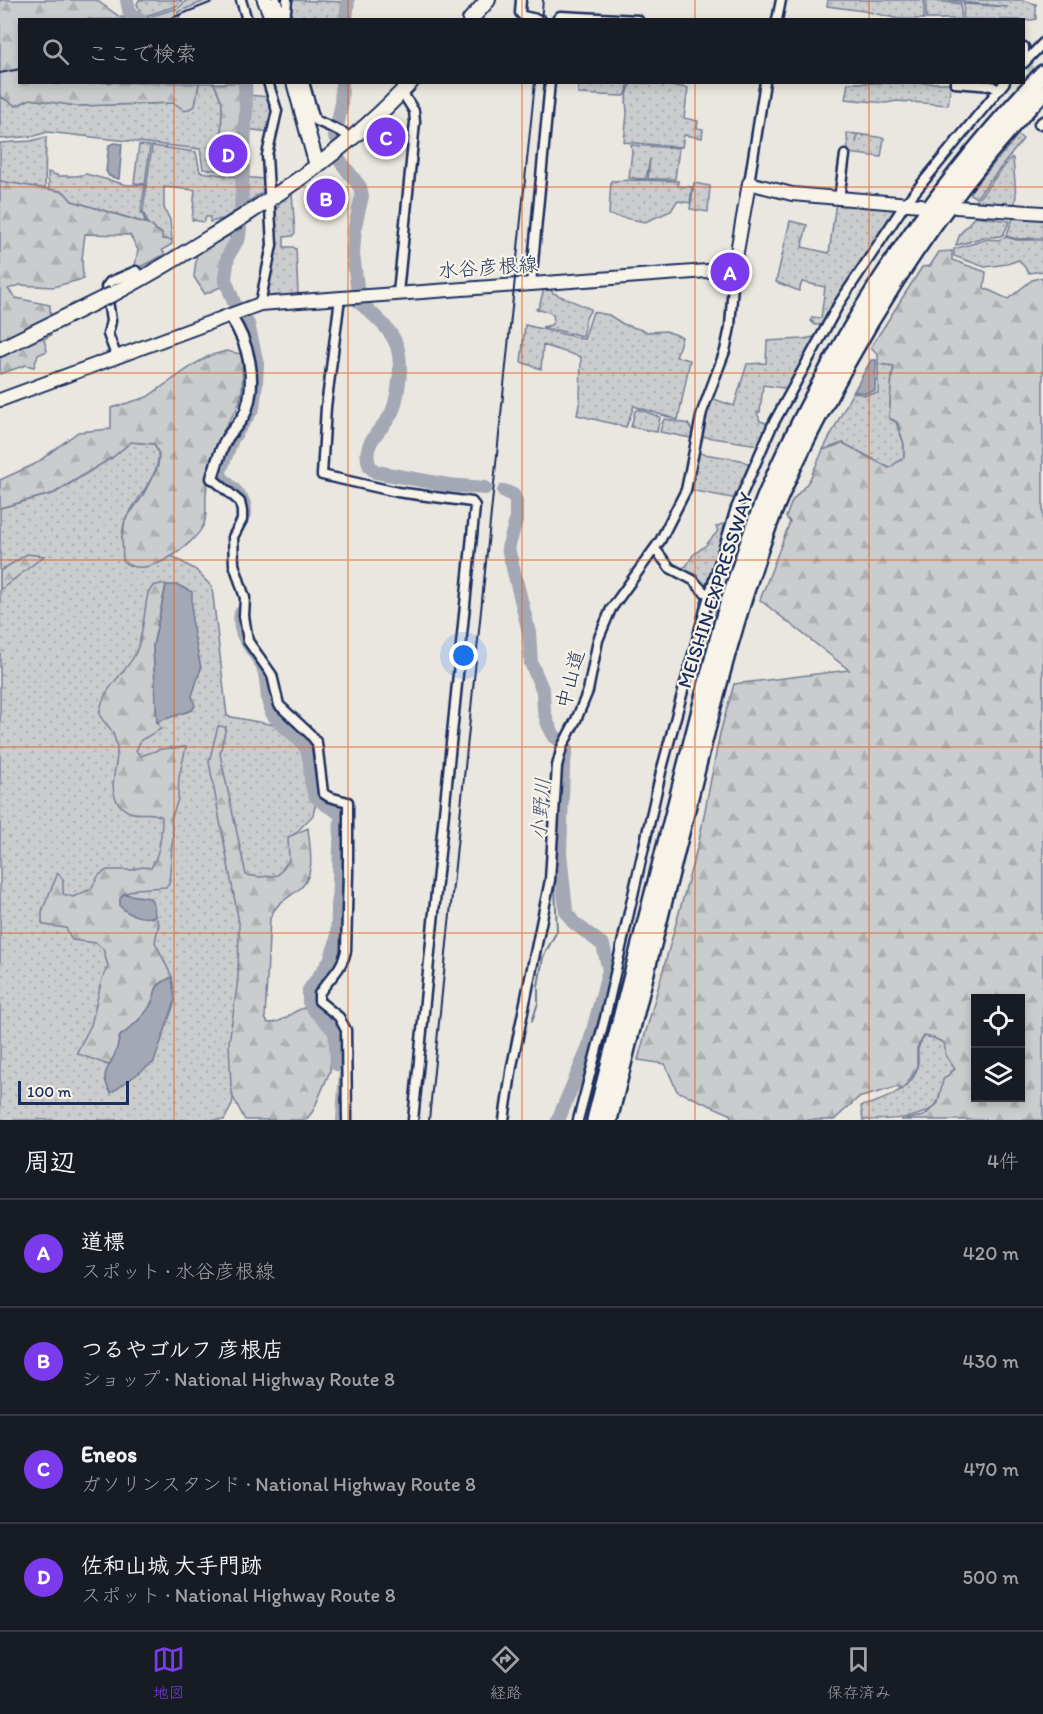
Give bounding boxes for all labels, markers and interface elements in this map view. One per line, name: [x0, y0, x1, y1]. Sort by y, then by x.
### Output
search box: [18, 18, 1025, 84]
icon: search: [39, 35, 72, 68]
text: ここで検索: [87, 40, 197, 67]
pin: C: [366, 114, 406, 160]
pin: D: [208, 132, 248, 176]
pin: B: [306, 176, 346, 220]
pin: A: [710, 250, 750, 294]
street label: 水谷彦根線: [437, 252, 539, 282]
street label: MEISHIN EXPRESSWAY: [672, 488, 758, 691]
your location: [449, 641, 478, 670]
street label: 中山道: [551, 647, 589, 711]
water label: 小野川: [526, 777, 555, 841]
map controls: [971, 994, 1025, 1102]
button: locate: [971, 994, 1025, 1048]
button: layers: [971, 1048, 1025, 1102]
scale bar: [18, 1078, 129, 1106]
text: 100 m: [27, 1082, 71, 1101]
text: 周辺: [24, 1146, 76, 1178]
text: 4件: [987, 1149, 1019, 1173]
text: 道標: [81, 1228, 125, 1255]
text: A: [37, 1241, 50, 1265]
text: 420 m: [963, 1241, 1019, 1265]
text: スポット · 水谷彦根線: [81, 1259, 275, 1283]
text: つるやゴルフ 彦根店: [81, 1336, 284, 1363]
text: B: [37, 1349, 50, 1373]
text: 430 m: [962, 1349, 1019, 1373]
text: ショップ · National Highway Route 8: [81, 1367, 395, 1391]
text: Eneos: [81, 1441, 137, 1468]
text: C: [37, 1457, 50, 1481]
text: 470 m: [963, 1457, 1019, 1481]
text: ガソリンスタンド · National Highway Route 8: [81, 1472, 476, 1496]
text: 佐和山城 大手門跡: [81, 1552, 262, 1579]
text: D: [37, 1565, 50, 1589]
text: 500 m: [963, 1565, 1019, 1589]
text: スポット · National Highway Route 8: [81, 1583, 396, 1607]
tab: 地図: [152, 1643, 185, 1703]
tab: 経路: [489, 1643, 522, 1703]
tab: 保存済み: [827, 1643, 891, 1703]

